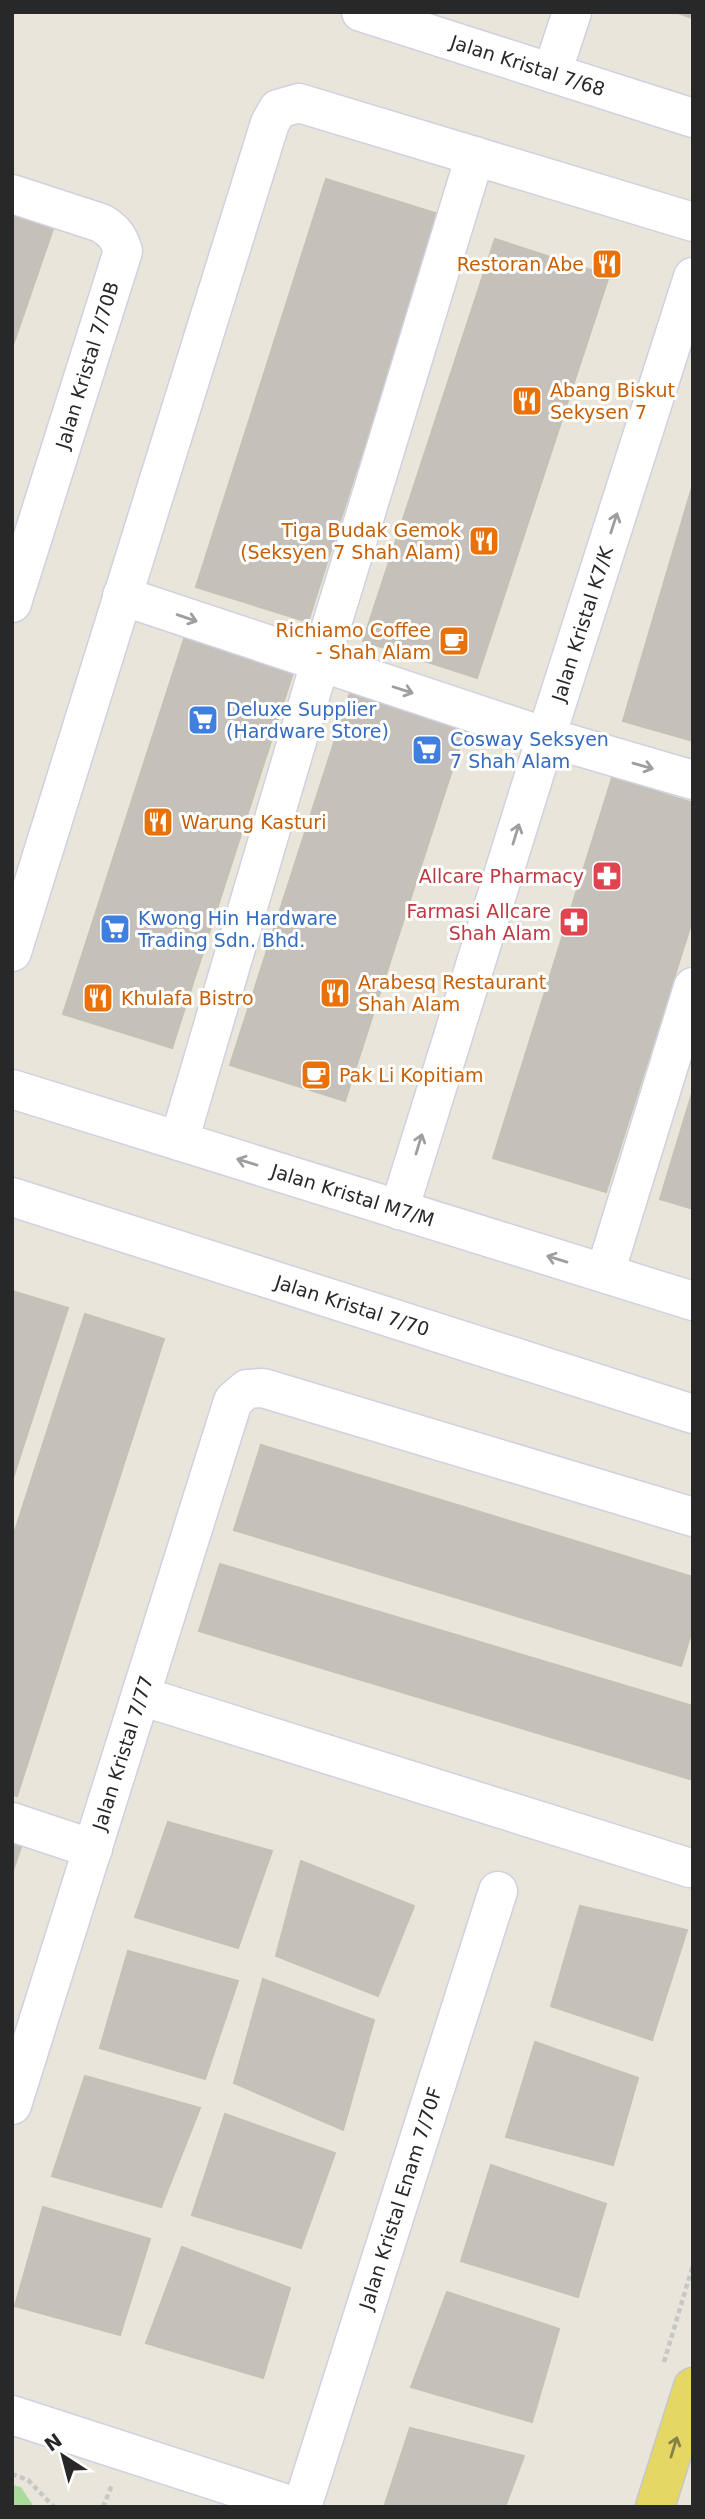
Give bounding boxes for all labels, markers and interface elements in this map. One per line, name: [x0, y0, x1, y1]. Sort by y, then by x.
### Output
street label: Jalan Kristal 7/68: [447, 30, 608, 100]
restaurant icon: Restoran Abe: [590, 247, 624, 281]
place label: Restoran Abe: [457, 253, 584, 275]
street label: Jalan Kristal 7/70B: [51, 279, 123, 452]
place label: Abang Biskut Sekysen 7: [550, 379, 675, 423]
restaurant icon: Abang Biskut Sekysen 7: [510, 384, 544, 418]
one-way arrow: [609, 513, 622, 535]
place label: Tiga Budak Gemok (Seksyen 7 Shah Alam): [240, 519, 461, 563]
restaurant icon: Tiga Budak Gemok (Seksyen 7 Shah Alam): [467, 524, 501, 558]
street label: Jalan Kristal K7/K: [547, 543, 617, 705]
one-way arrow: [176, 612, 198, 625]
place label: Richiamo Coffee - Shah Alam: [276, 619, 431, 663]
cafe icon: Richiamo Coffee - Shah Alam: [437, 624, 471, 658]
one-way arrow: [391, 685, 413, 698]
place label: Deluxe Supplier (Hardware Store): [226, 698, 389, 742]
supermarket icon: Deluxe Supplier (Hardware Store): [186, 703, 220, 737]
place label: Cosway Seksyen 7 Shah Alam: [450, 728, 609, 772]
supermarket icon: Cosway Seksyen 7 Shah Alam: [410, 733, 444, 767]
one-way arrow: [632, 760, 654, 773]
restaurant icon: Warung Kasturi: [141, 805, 175, 839]
place label: Warung Kasturi: [181, 811, 326, 833]
one-way arrow: [511, 823, 523, 845]
pharmacy icon: Allcare Pharmacy: [590, 859, 624, 893]
place label: Allcare Pharmacy: [419, 865, 584, 887]
place label: Farmasi Allcare Shah Alam: [407, 900, 551, 944]
pharmacy icon: Farmasi Allcare Shah Alam: [557, 905, 591, 939]
place label: Kwong Hin Hardware Trading Sdn. Bhd.: [137, 907, 337, 951]
supermarket icon: Kwong Hin Hardware Trading Sdn. Bhd.: [98, 912, 132, 946]
place label: Arabesq Restaurant Shah Alam: [358, 971, 546, 1015]
restaurant icon: Arabesq Restaurant Shah Alam: [318, 976, 352, 1010]
restaurant icon: Khulafa Bistro: [81, 981, 115, 1015]
place label: Khulafa Bistro: [121, 987, 254, 1009]
cafe icon: Pak Li Kopitiam: [299, 1058, 333, 1092]
place label: Pak Li Kopitiam: [339, 1064, 484, 1086]
one-way arrow: [414, 1134, 427, 1156]
one-way arrow: [236, 1155, 258, 1167]
street label: Jalan Kristal M7/M: [268, 1159, 437, 1231]
one-way arrow: [547, 1251, 569, 1264]
street label: Jalan Kristal 7/70: [271, 1270, 432, 1340]
street label: Jalan Kristal 7/77: [88, 1673, 157, 1834]
street label: Jalan Kristal Enam 7/70F: [354, 2084, 446, 2313]
north arrow: [28, 2421, 98, 2491]
text: N: [40, 2429, 66, 2456]
one-way arrow: [669, 2436, 681, 2458]

